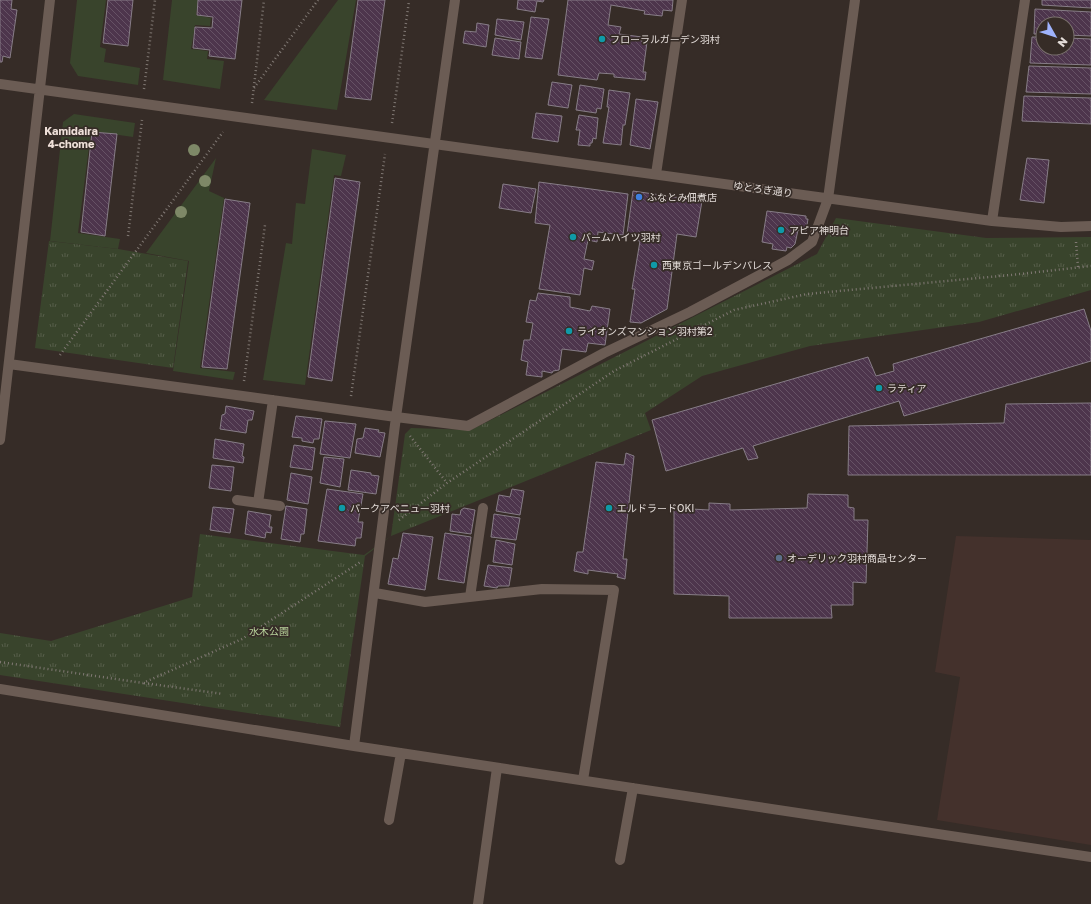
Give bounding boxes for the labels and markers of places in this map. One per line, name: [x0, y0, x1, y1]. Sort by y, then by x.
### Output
place label: フローラルガーデン羽村: [610, 33, 720, 45]
marker: フローラルガーデン羽村: [597, 34, 607, 44]
place label: ふなとみ佃煮店: [647, 191, 717, 203]
marker: ふなとみ佃煮店: [634, 192, 644, 202]
place label: アピア神明台: [789, 224, 849, 236]
marker: アピア神明台: [776, 225, 786, 235]
place label: バームハイツ羽村: [581, 231, 661, 243]
marker: バームハイツ羽村: [568, 232, 578, 242]
place label: 西東京ゴールデンパレス: [662, 259, 772, 271]
marker: 西東京ゴールデンパレス: [649, 260, 659, 270]
place label: ライオンズマンション羽村第2: [577, 325, 713, 337]
marker: ライオンズマンション羽村第2: [564, 326, 574, 336]
place label: ラティア: [887, 382, 926, 394]
marker: ラティア: [874, 383, 884, 393]
place label: パークアベニュー羽村: [350, 502, 450, 514]
place label: エルドラードOKI: [617, 502, 694, 514]
marker: パークアベニュー羽村: [337, 503, 347, 513]
marker: エルドラードOKI: [604, 503, 614, 513]
place label: オーデリック羽村商品センター: [787, 552, 927, 564]
marker: オーデリック羽村商品センター: [774, 553, 784, 563]

